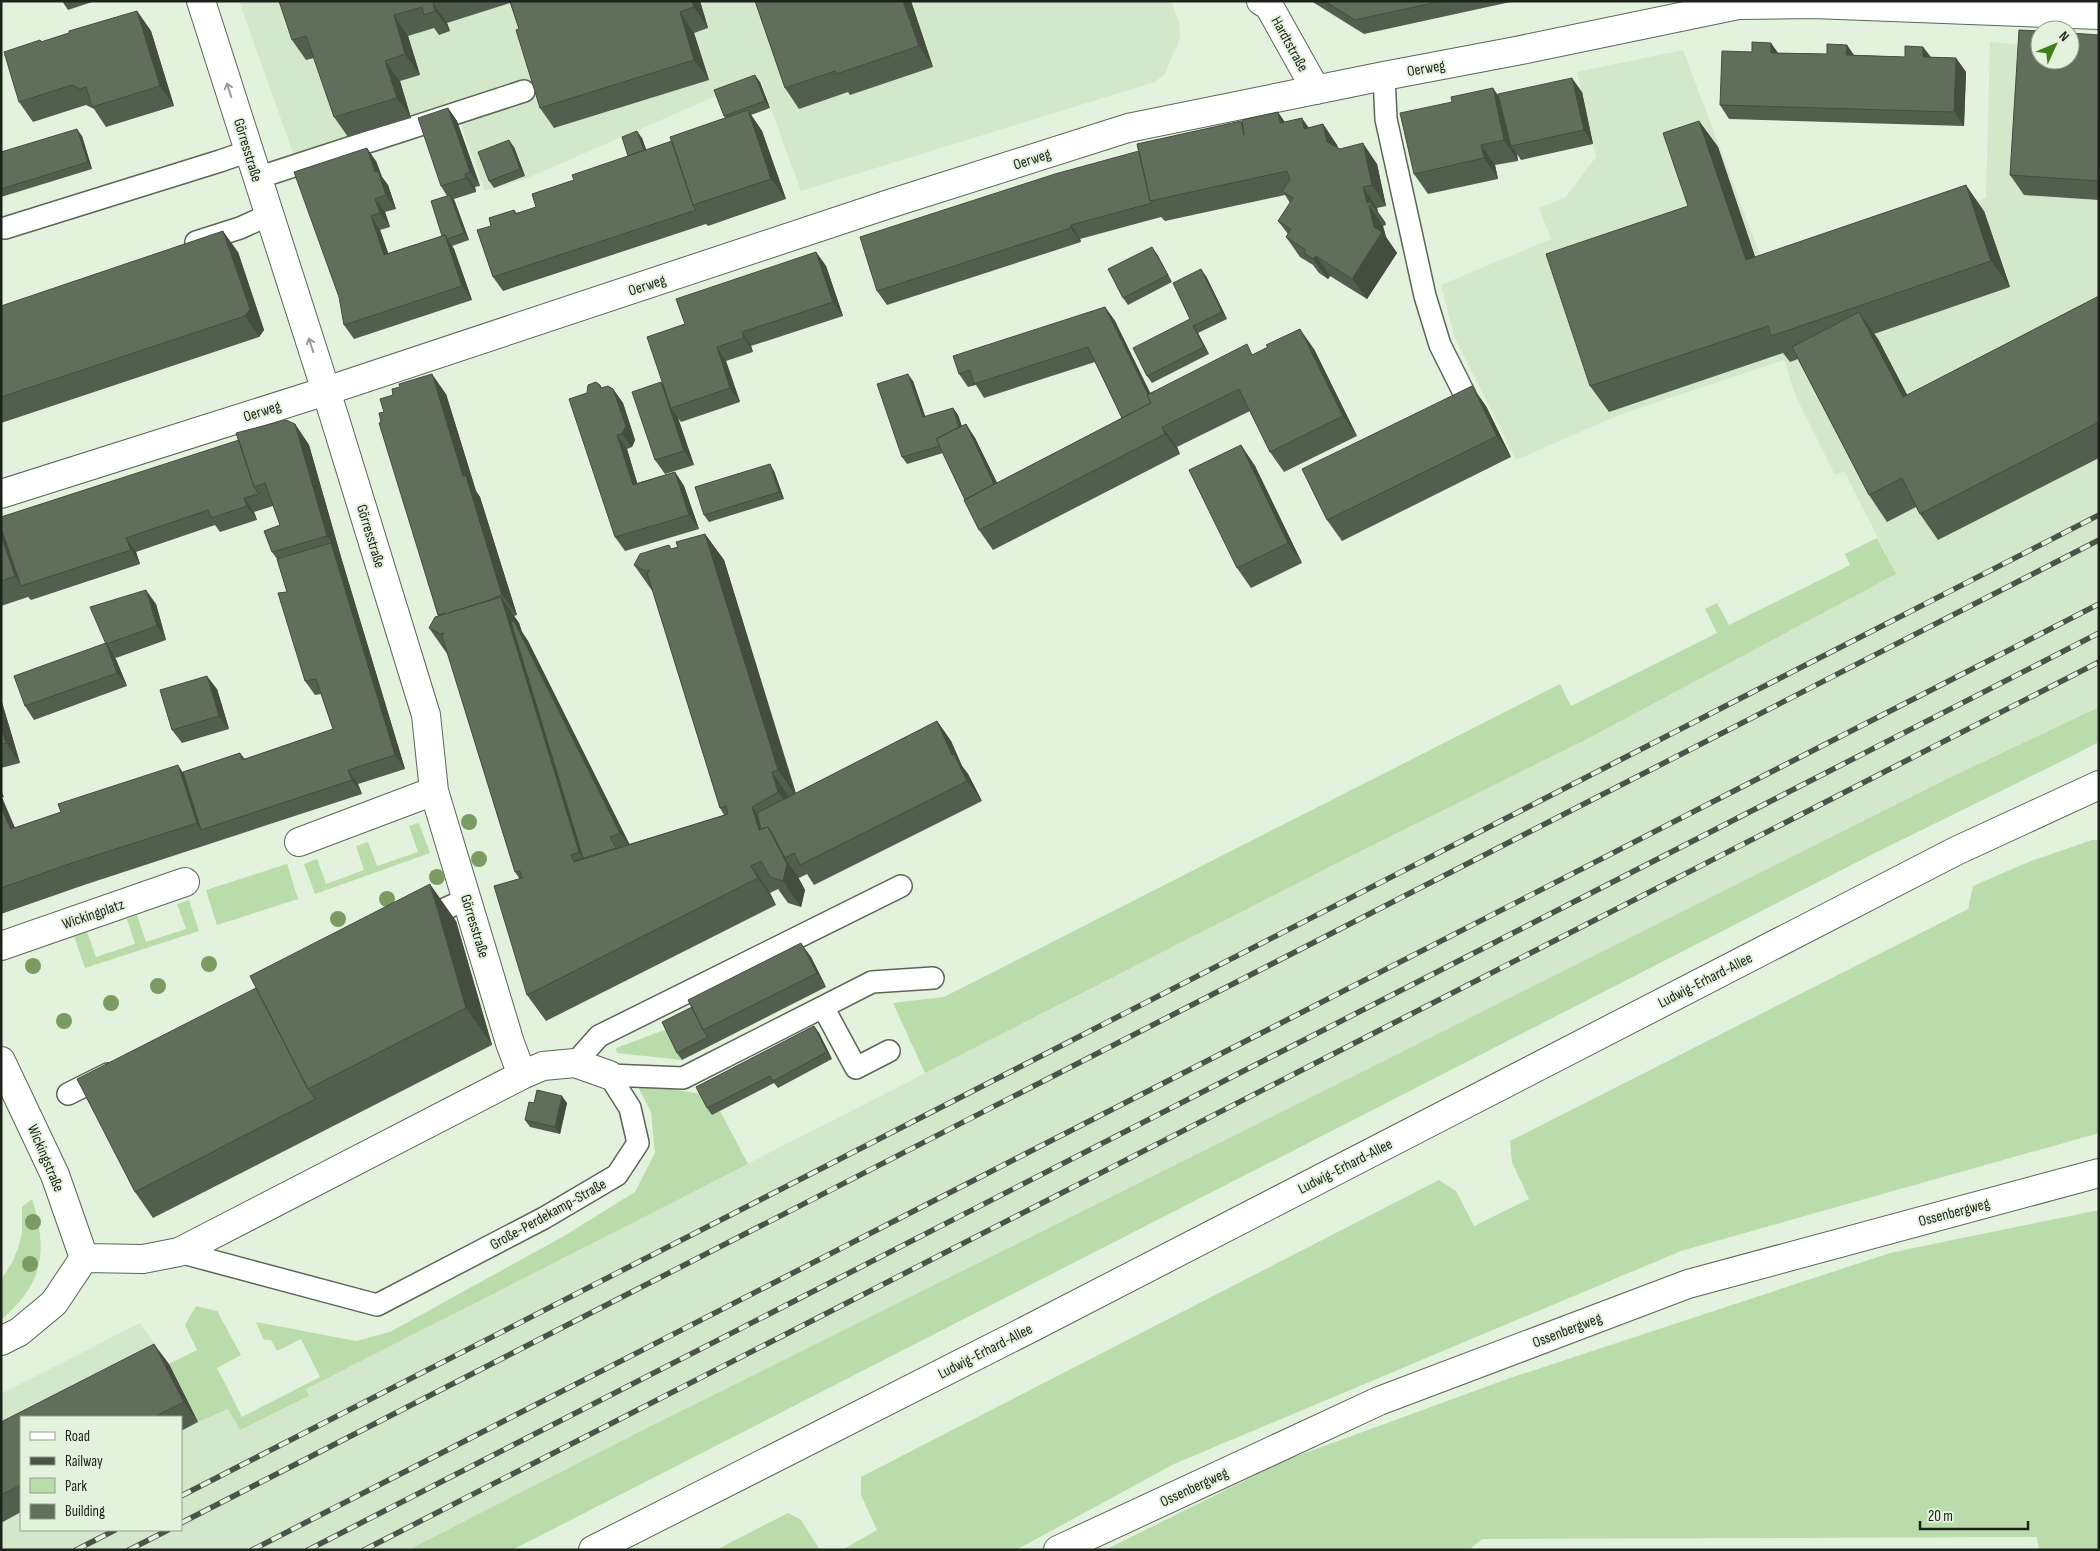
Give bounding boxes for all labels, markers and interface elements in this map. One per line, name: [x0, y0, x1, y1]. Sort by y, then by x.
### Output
street label: Hardtstraße: [1267, 13, 1312, 75]
north arrow: [2030, 20, 2080, 70]
text: N: [2055, 28, 2073, 45]
street label: Oerweg: [1406, 56, 1447, 81]
one-way arrow: [224, 82, 234, 98]
street label: Görresstraße: [229, 116, 266, 184]
street label: Oerweg: [1011, 145, 1053, 174]
street label: Oerweg: [626, 271, 668, 300]
one-way arrow: [305, 337, 315, 353]
street label: Oerweg: [241, 397, 283, 426]
street label: Görresstraße: [352, 502, 389, 570]
street label: Görresstraße: [456, 892, 493, 960]
street label: Wickingplatz: [60, 895, 127, 934]
street label: Ludwig-Erhard-Allee: [1655, 948, 1756, 1012]
street label: Wickingstraße: [23, 1122, 68, 1195]
street label: Ludwig-Erhard-Allee: [1295, 1134, 1396, 1198]
street label: Große-Perdekamp-Straße: [487, 1175, 610, 1254]
street label: Ossenbergweg: [1916, 1194, 1992, 1231]
street label: Ossenbergweg: [1530, 1309, 1605, 1352]
street label: Ludwig-Erhard-Allee: [935, 1319, 1036, 1383]
legend: [20, 1416, 182, 1531]
text: Road: [65, 1427, 90, 1446]
text: Railway: [65, 1452, 103, 1471]
street label: Ossenbergweg: [1157, 1463, 1231, 1511]
text: Park: [65, 1477, 87, 1496]
scale bar: [1920, 1498, 2028, 1530]
text: Building: [65, 1502, 105, 1521]
text: 20 m: [1928, 1507, 1953, 1526]

